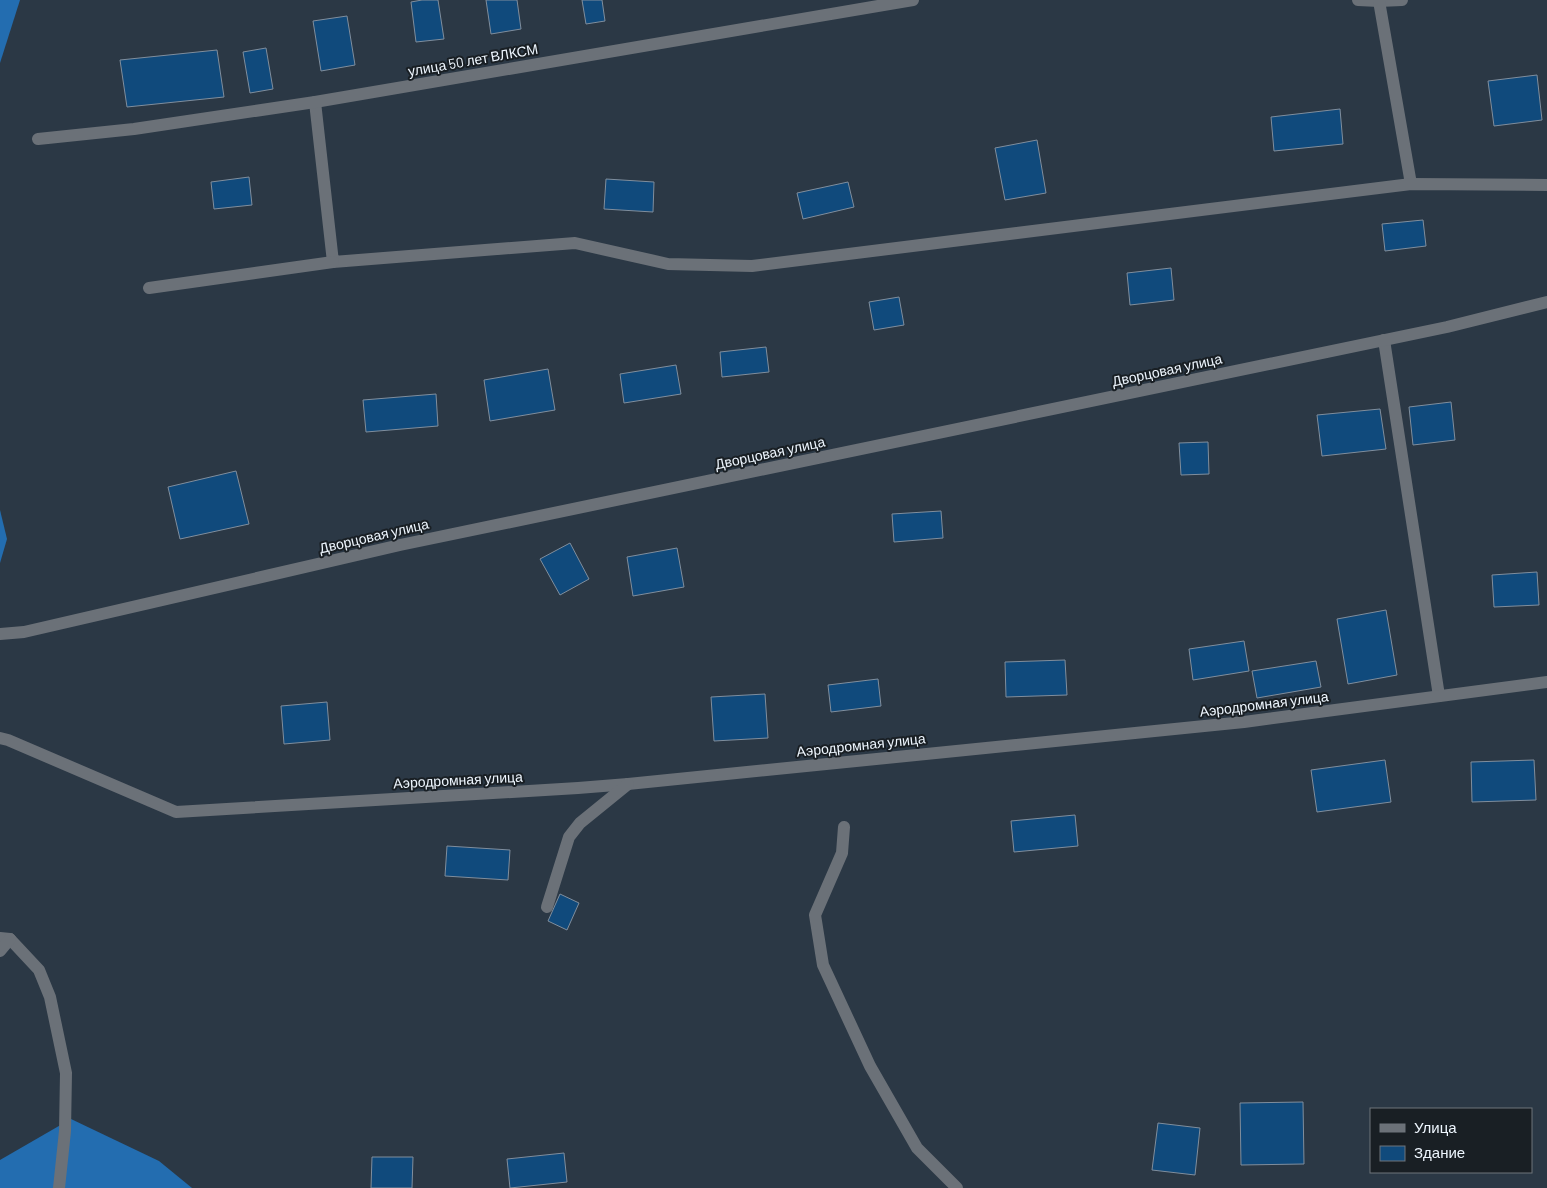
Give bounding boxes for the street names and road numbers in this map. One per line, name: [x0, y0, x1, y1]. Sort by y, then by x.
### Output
street label: улица 50 лет ВЛКСМ: [406, 40, 539, 79]
street label: Дворцовая улица: [1110, 350, 1224, 389]
street label: Дворцовая улица: [713, 433, 827, 472]
street label: Дворцовая улица: [317, 515, 431, 556]
street label: Аэродромная улица: [1198, 687, 1330, 720]
street label: Аэродромная улица: [796, 729, 927, 760]
street label: Аэродромная улица: [393, 768, 523, 791]

